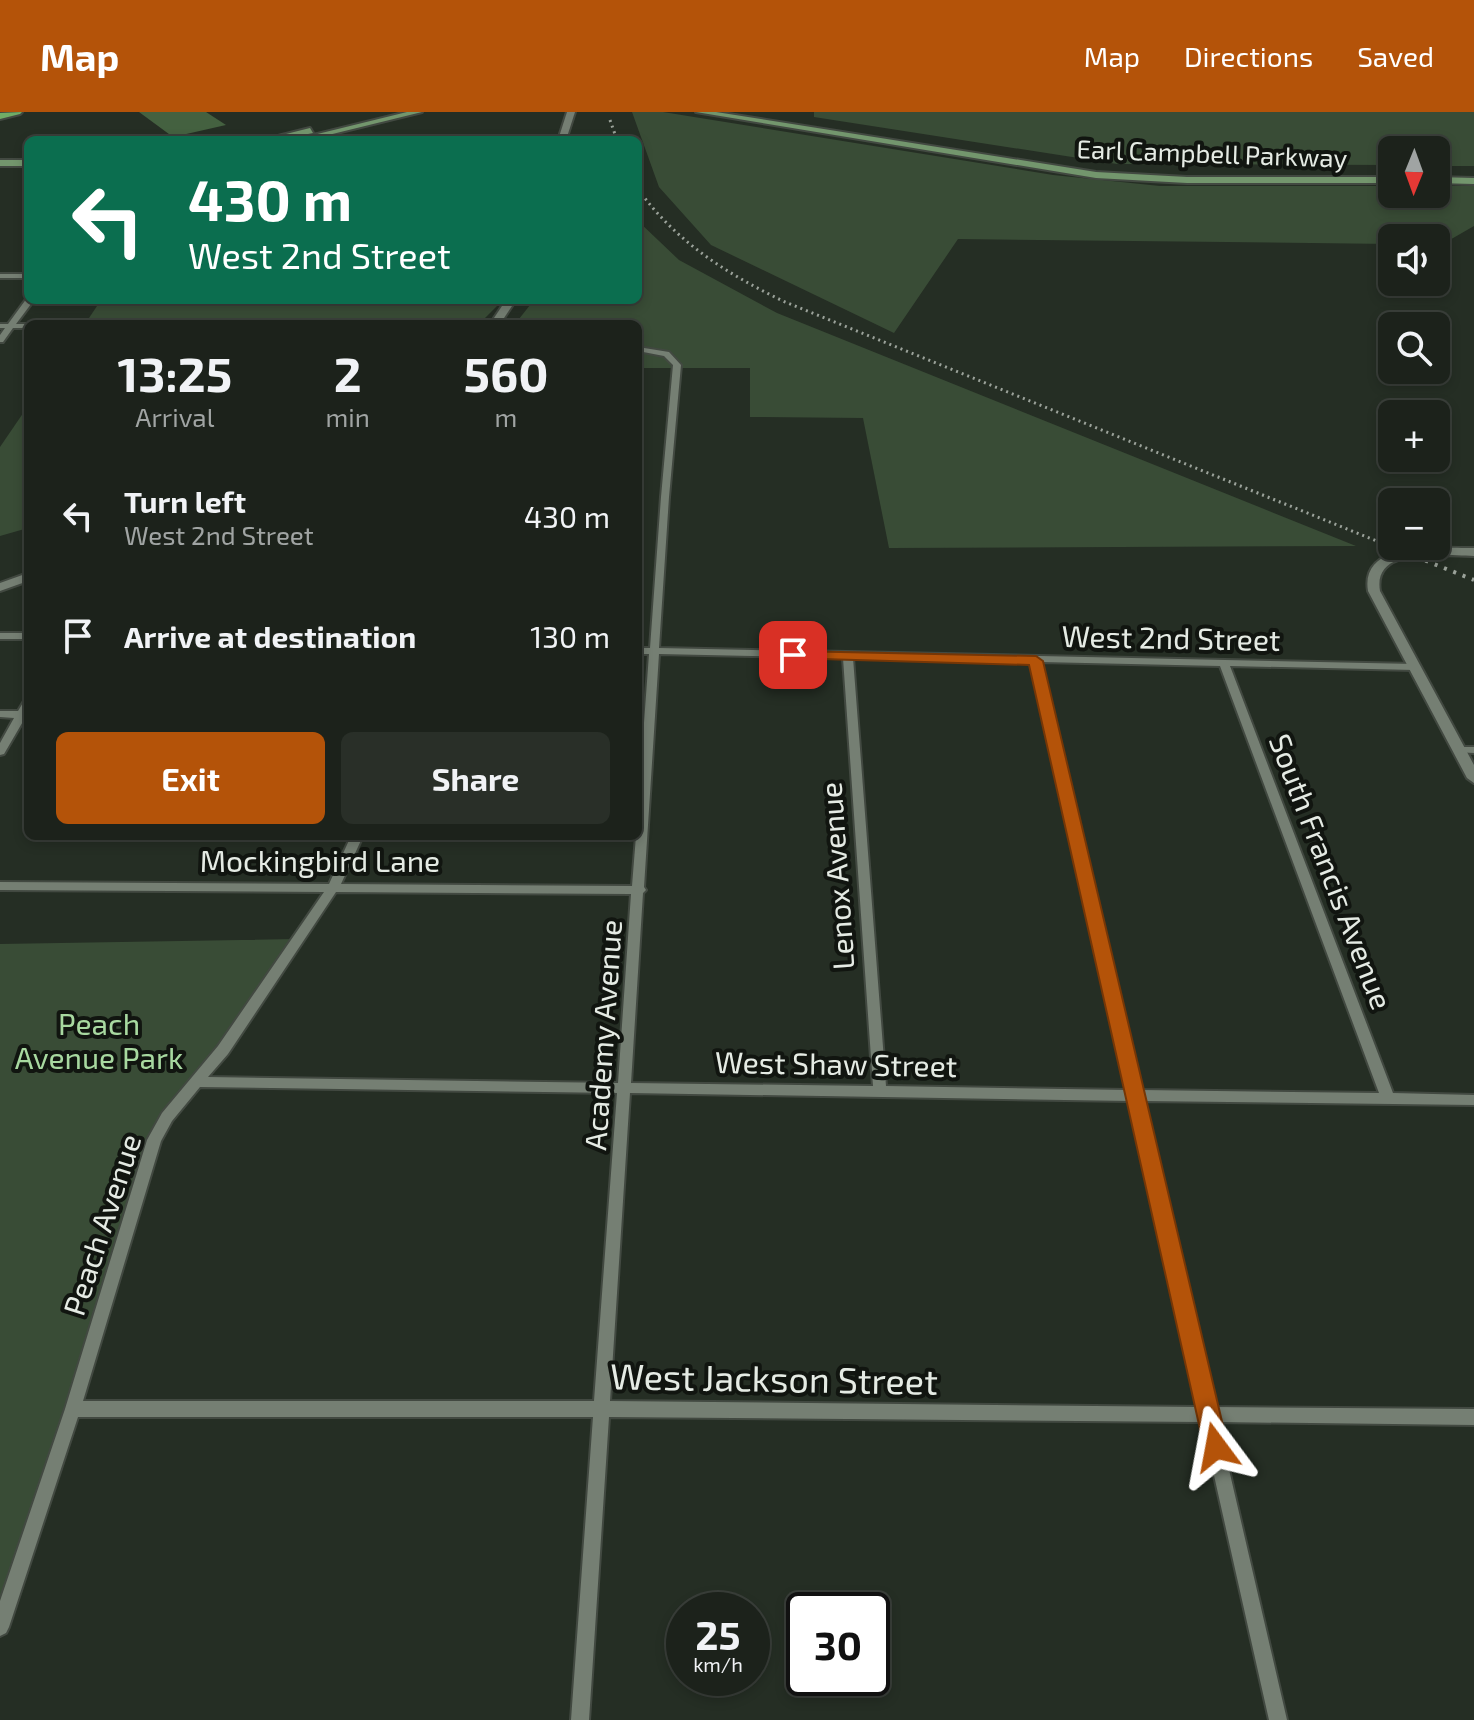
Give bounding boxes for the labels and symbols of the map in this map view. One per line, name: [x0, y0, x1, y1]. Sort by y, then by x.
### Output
street label: Earl Campbell Parkway: [1076, 132, 1348, 173]
north arrow: [1378, 136, 1450, 208]
street label: West 2nd Street: [1061, 617, 1281, 657]
pin: [759, 621, 827, 689]
street label: South Francis Avenue: [1263, 729, 1401, 1014]
street label: Lenox Avenue: [811, 781, 861, 971]
street label: Mockingbird Lane: [200, 842, 440, 878]
street label: Academy Avenue: [576, 918, 628, 1151]
park label: Peach Avenue Park: [15, 1005, 183, 1075]
street label: West Shaw Street: [715, 1043, 957, 1083]
street label: Peach Avenue: [55, 1129, 147, 1320]
street label: West Jackson Street: [610, 1353, 938, 1402]
position arrow: [1174, 1405, 1258, 1489]
speed limit sign: 30: [786, 1592, 890, 1696]

